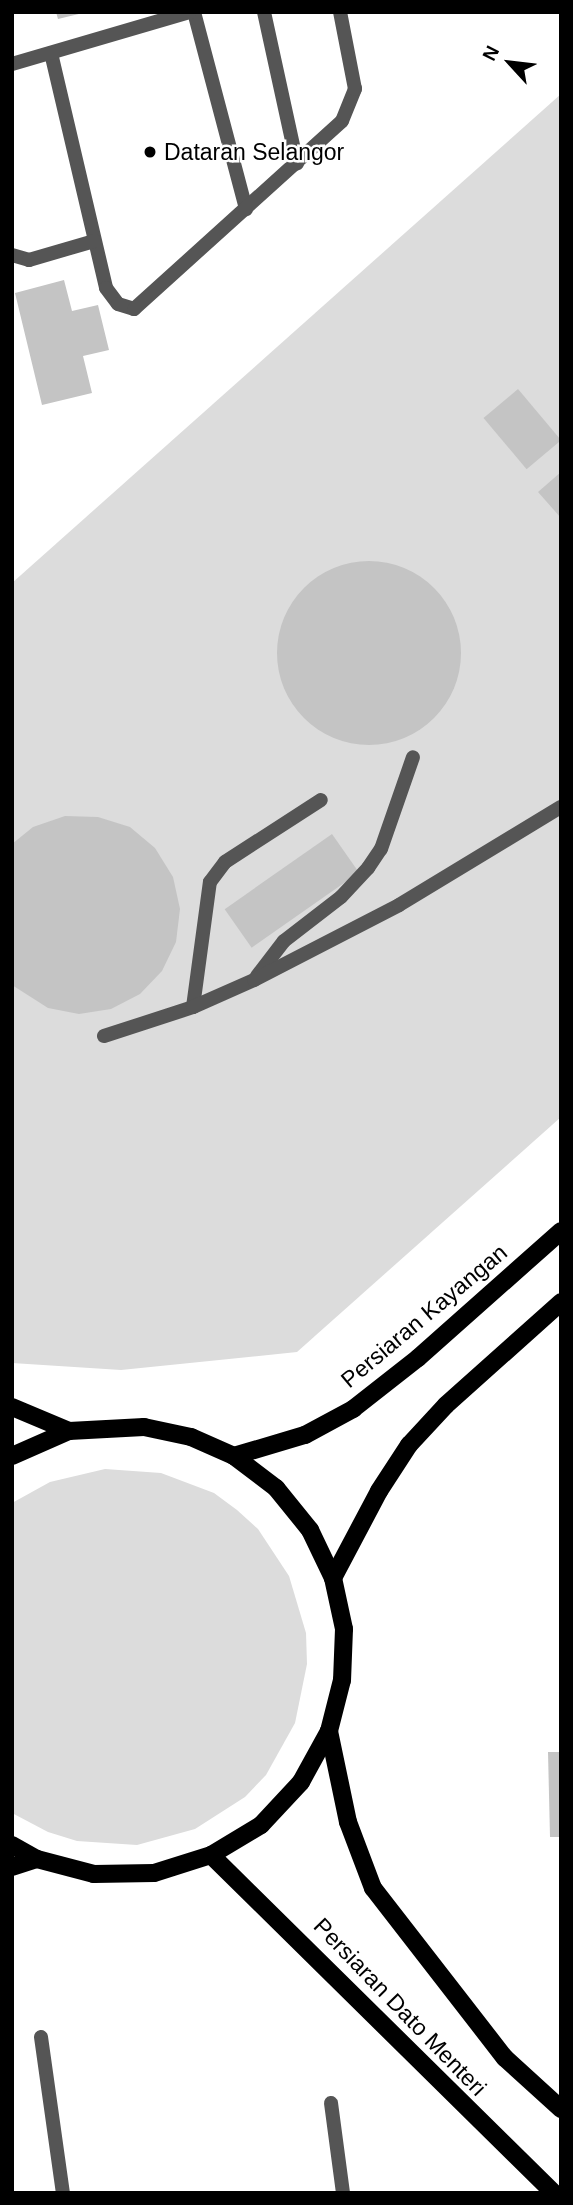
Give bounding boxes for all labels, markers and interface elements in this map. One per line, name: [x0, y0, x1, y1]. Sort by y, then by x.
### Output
north arrow: [475, 28, 545, 98]
text: N: [478, 42, 503, 64]
place label: Dataran Selangor: [164, 138, 344, 166]
marker: Dataran Selangor: [142, 144, 158, 160]
street label: Persiaran Kayangan: [335, 1238, 513, 1394]
street label: Persiaran Dato Menteri: [308, 1912, 492, 2102]

